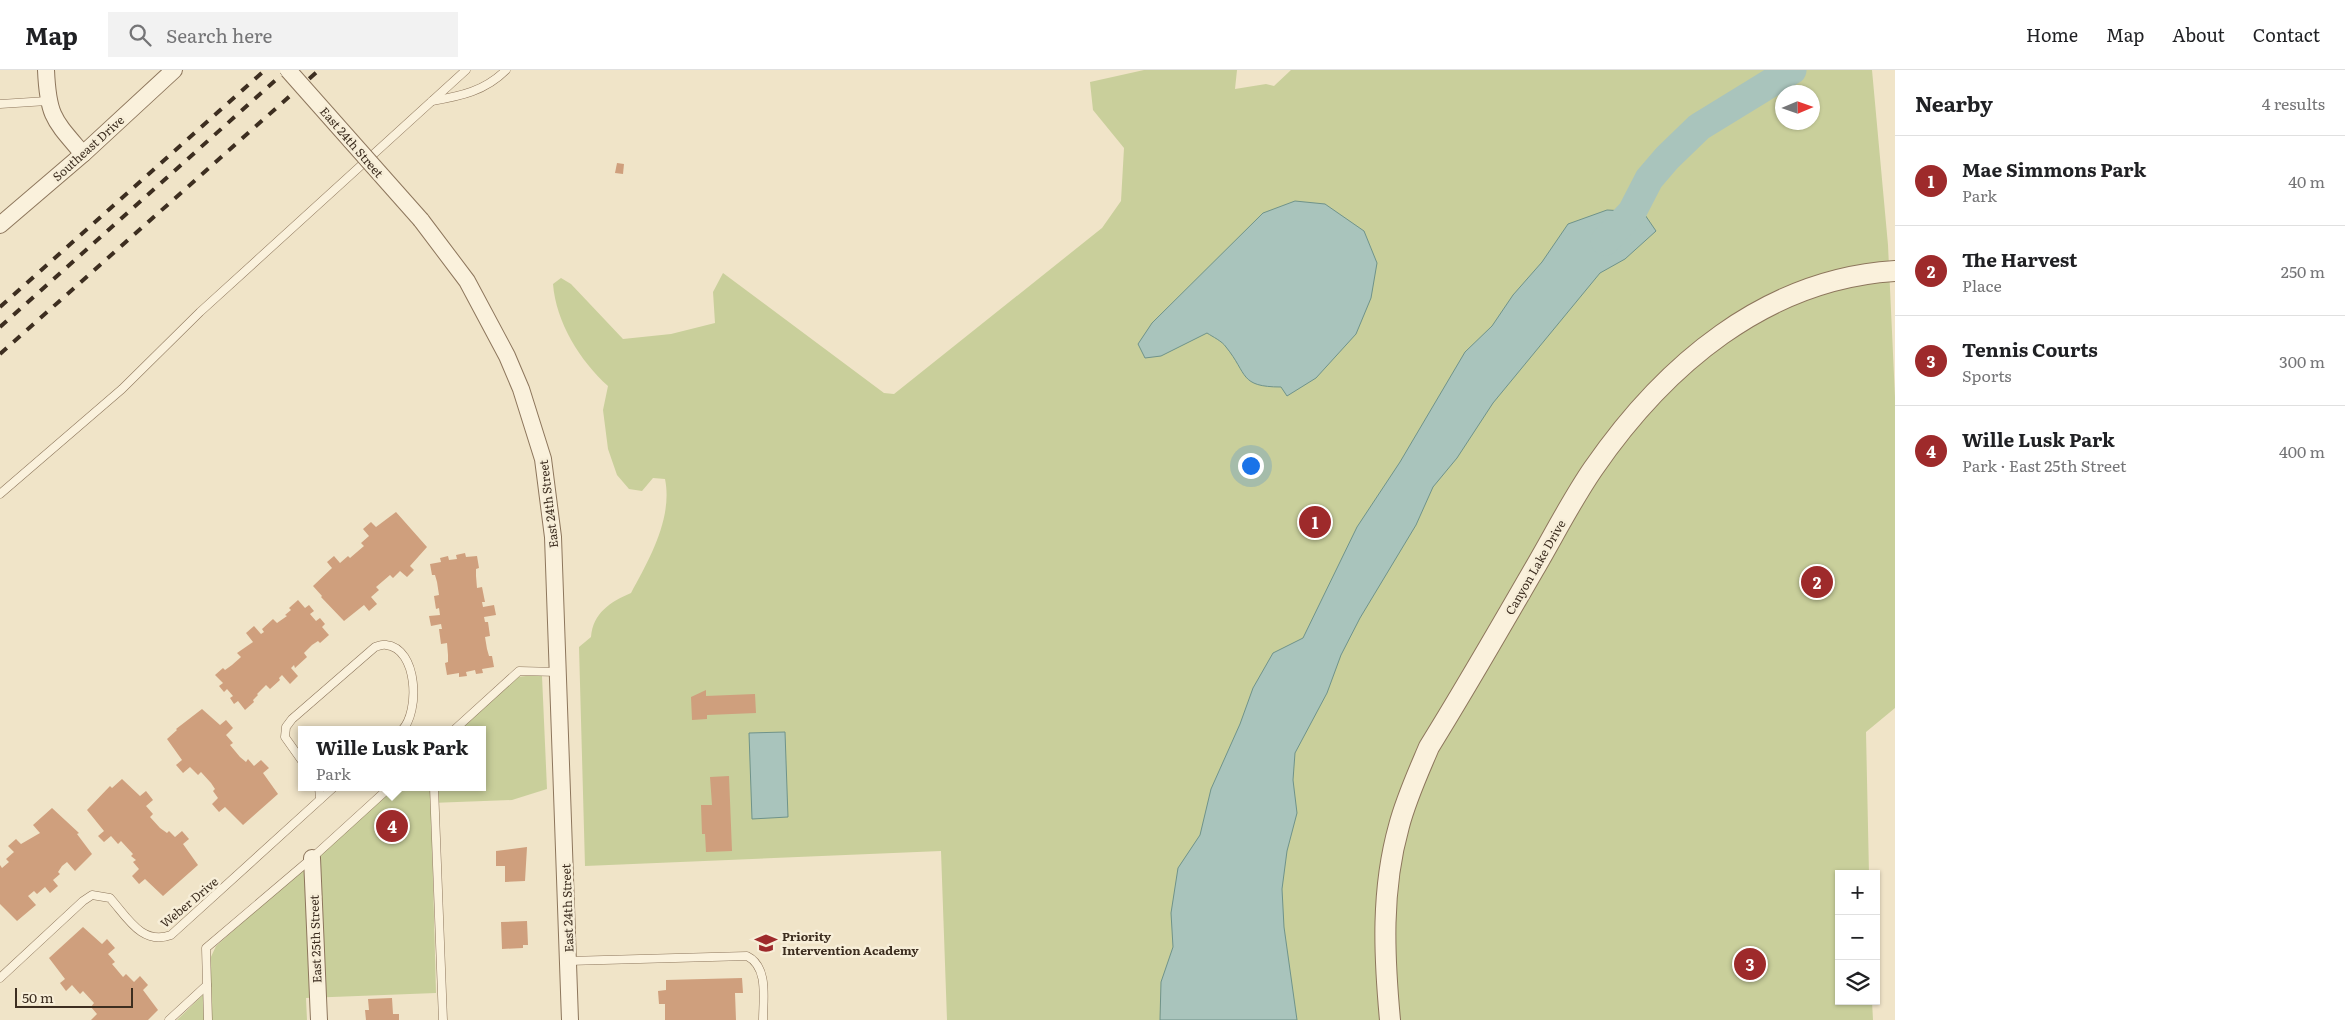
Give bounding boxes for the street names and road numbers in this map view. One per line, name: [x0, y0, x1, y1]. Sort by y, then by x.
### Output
street label: East 24th Street: [316, 103, 388, 182]
street label: Southeast Drive: [48, 111, 128, 185]
street label: East 24th Street: [534, 459, 562, 549]
street label: Canyon Lake Drive: [1500, 516, 1570, 618]
street label: East 24th Street: [556, 863, 578, 953]
street label: Weber Drive: [156, 872, 222, 932]
street label: East 25th Street: [304, 894, 326, 983]

